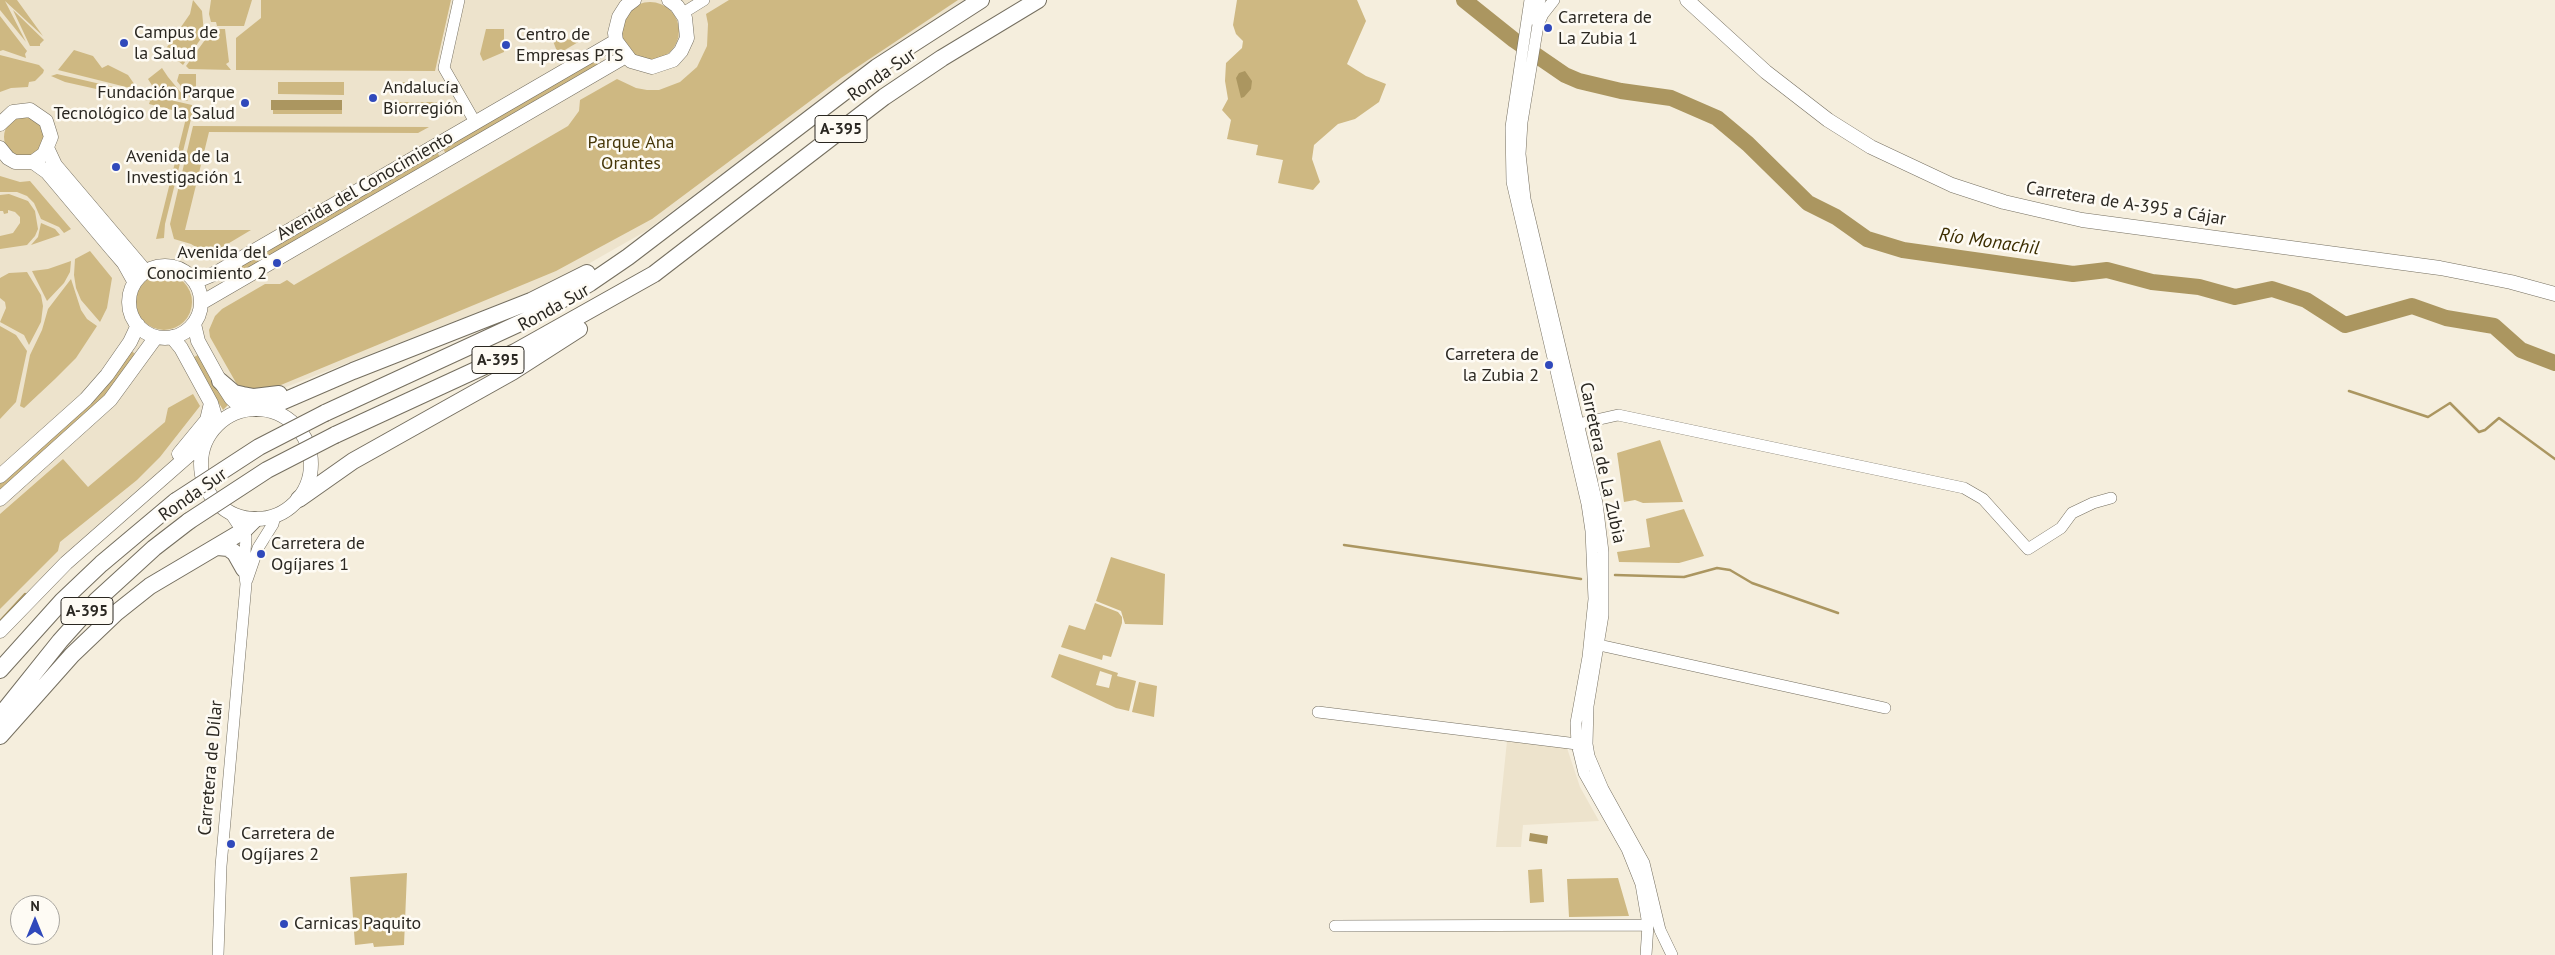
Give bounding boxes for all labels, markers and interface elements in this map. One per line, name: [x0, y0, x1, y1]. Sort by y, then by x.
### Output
place label: Carretera de La Zubia 1: [1558, 7, 1652, 50]
place label: Campus de la Salud: [134, 22, 218, 64]
marker: Carretera de La Zubia 1: [1542, 22, 1554, 34]
place label: Centro de Empresas PTS: [516, 24, 623, 66]
marker: Campus de la Salud: [118, 37, 130, 49]
marker: Centro de Empresas PTS: [500, 39, 512, 51]
street label: Ronda Sur: [844, 44, 920, 106]
place label: Andalucía Biorregión: [383, 77, 463, 120]
place label: Fundación Parque Tecnológico de la Salud: [53, 82, 235, 125]
marker: Andalucía Biorregión: [367, 92, 379, 104]
marker: Fundación Parque Tecnológico de la Salud: [239, 97, 251, 109]
road number: A-395: [815, 116, 867, 142]
street label: Avenida del Conocimiento: [273, 127, 457, 245]
park label: Parque Ana Orantes: [587, 132, 675, 174]
place label: Avenida de la Investigación 1: [126, 146, 243, 188]
marker: Avenida de la Investigación 1: [110, 161, 122, 173]
street label: Carretera de A-395 a Cájar: [2024, 178, 2228, 230]
water label: Río Monachil: [1937, 224, 2041, 260]
place label: Avenida del Conocimiento 2: [147, 242, 267, 284]
marker: Avenida del Conocimiento 2: [271, 257, 283, 269]
street label: Ronda Sur: [515, 280, 593, 336]
place label: Carretera de la Zubia 2: [1445, 344, 1539, 386]
road number: A-395: [472, 346, 524, 374]
marker: Carretera de la Zubia 2: [1543, 359, 1555, 371]
street label: Carretera de La Zubia: [1574, 381, 1630, 545]
street label: Ronda Sur: [155, 464, 231, 526]
place label: Carretera de Ogíjares 1: [271, 533, 365, 576]
marker: Carretera de Ogíjares 1: [255, 548, 267, 560]
road number: A-395: [61, 598, 113, 624]
street label: Carretera de Dílar: [194, 699, 228, 837]
place label: Carretera de Ogíjares 2: [241, 823, 335, 866]
marker: Carretera de Ogíjares 2: [225, 838, 237, 850]
north arrow: [10, 895, 60, 945]
text: N: [30, 897, 40, 915]
place label: Carnicas Paquito: [294, 913, 421, 935]
marker: Carnicas Paquito: [278, 918, 290, 930]

